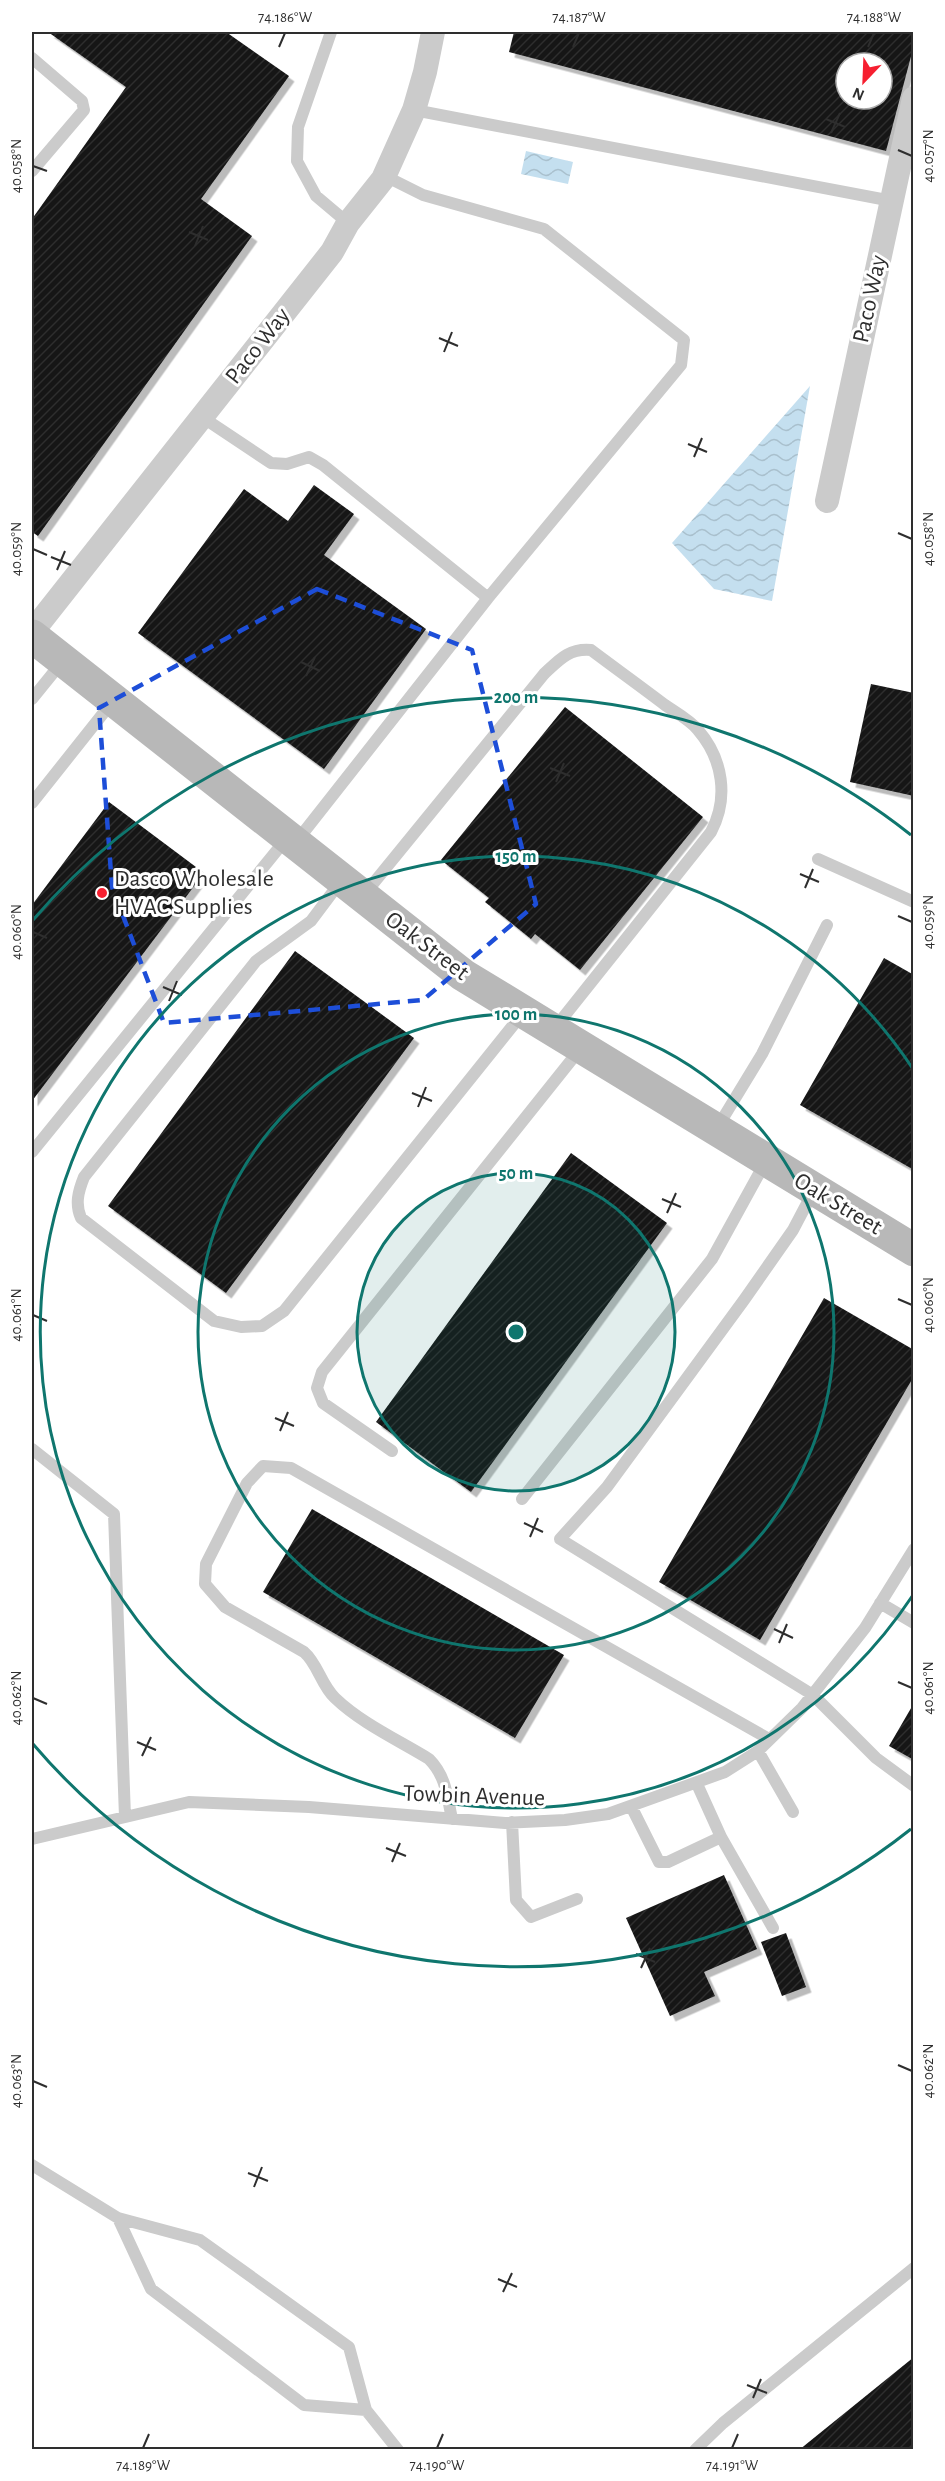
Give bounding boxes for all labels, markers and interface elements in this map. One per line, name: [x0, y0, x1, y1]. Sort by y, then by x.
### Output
text: 74.186°W: [258, 10, 313, 25]
text: 74.187°W: [552, 10, 606, 25]
text: 74.188°W: [847, 10, 902, 25]
north arrow: [834, 51, 894, 111]
text: N: [850, 84, 867, 103]
text: 40.057°N: [921, 129, 936, 183]
text: 40.058°N: [9, 139, 24, 193]
street label: Paco Way: [849, 253, 891, 345]
street label: Paco Way: [221, 304, 295, 388]
text: 40.058°N: [921, 512, 936, 566]
text: 40.059°N: [9, 522, 24, 576]
text: 200 m: [494, 689, 538, 707]
text: 150 m: [496, 848, 536, 866]
place label: Dasco Wholesale HVAC Supplies: [114, 867, 274, 919]
marker: Dasco Wholesale HVAC Supplies: [95, 886, 109, 900]
text: 40.059°N: [921, 895, 936, 949]
text: 40.060°N: [9, 904, 24, 960]
street label: Oak Street: [381, 907, 474, 985]
text: 100 m: [495, 1006, 537, 1024]
text: 50 m: [499, 1165, 533, 1183]
street label: Oak Street: [790, 1169, 886, 1240]
text: 40.060°N: [921, 1277, 936, 1333]
text: 40.061°N: [9, 1288, 24, 1342]
centre of rings: [506, 1322, 526, 1342]
text: 40.061°N: [921, 1661, 936, 1715]
text: 40.062°N: [9, 1670, 24, 1726]
street label: Towbin Avenue: [402, 1782, 546, 1810]
text: 40.062°N: [921, 2043, 936, 2099]
text: 40.063°N: [9, 2054, 24, 2108]
text: 74.189°W: [116, 2458, 171, 2473]
text: 74.190°W: [409, 2458, 465, 2473]
text: 74.191°W: [706, 2458, 759, 2473]

